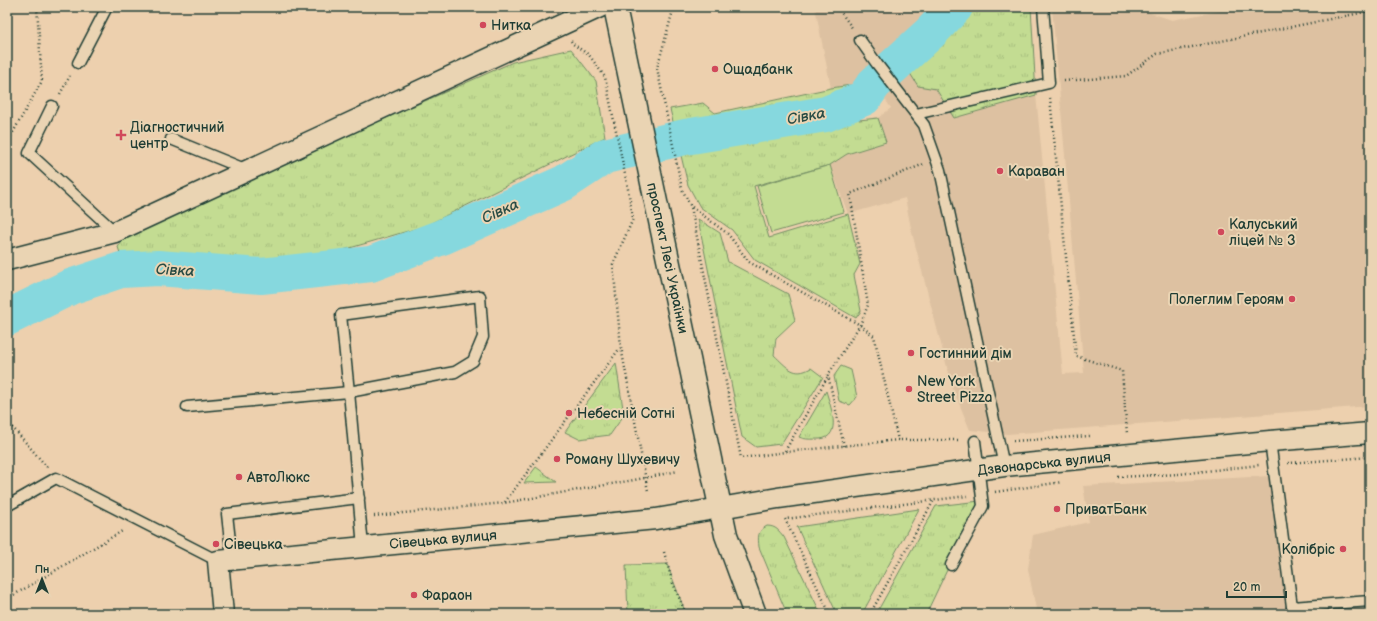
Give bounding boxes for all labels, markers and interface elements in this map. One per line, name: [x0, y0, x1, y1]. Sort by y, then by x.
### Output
place label: Нитка: [491, 17, 532, 34]
marker: Нитка: [478, 20, 488, 30]
place label: Ощадбанк: [723, 61, 793, 78]
marker: Ощадбанк: [710, 64, 720, 74]
water label: Сівка: [785, 103, 827, 129]
place label: Діагностичний центр: [130, 119, 225, 152]
marker: Діагностичний центр: [115, 129, 127, 141]
place label: Караван: [1008, 163, 1065, 180]
marker: Караван: [995, 166, 1005, 176]
street label: проспект Лесі Українки: [643, 181, 692, 335]
water label: Сівка: [479, 195, 522, 228]
place label: Калуський ліцей № 3: [1229, 216, 1298, 249]
marker: Калуський ліцей № 3: [1216, 227, 1226, 237]
water label: Сівка: [155, 260, 195, 281]
place label: Полеглим Героям: [1169, 291, 1284, 308]
marker: Полеглим Героям: [1287, 294, 1297, 304]
place label: Гостинний дім: [919, 345, 1012, 362]
marker: Гостинний дім: [906, 348, 916, 358]
place label: New York Street Pizza: [917, 373, 993, 406]
marker: New York Street Pizza: [904, 384, 914, 394]
place label: Небесній Сотні: [577, 405, 675, 422]
marker: Небесній Сотні: [564, 408, 574, 418]
street label: Дзвонарська вулиця: [977, 448, 1112, 479]
place label: Роману Шухевичу: [565, 451, 680, 468]
marker: Роману Шухевичу: [552, 454, 562, 464]
place label: АвтоЛюкс: [246, 469, 310, 486]
marker: АвтоЛюкс: [234, 472, 244, 482]
place label: ПриватБанк: [1065, 501, 1147, 518]
marker: ПриватБанк: [1052, 504, 1062, 514]
street label: Сівецька вулиця: [388, 526, 498, 553]
place label: Сівецька: [224, 536, 283, 553]
marker: Сівецька: [211, 539, 221, 549]
place label: Колібріс: [1282, 541, 1335, 558]
marker: Колібріс: [1338, 544, 1348, 554]
north arrow: [22, 559, 62, 599]
text: Пн: [35, 563, 49, 576]
scale bar: [1227, 573, 1286, 599]
text: 20 m: [1233, 580, 1260, 595]
place label: Фараон: [422, 587, 473, 604]
marker: Фараон: [409, 590, 419, 600]

